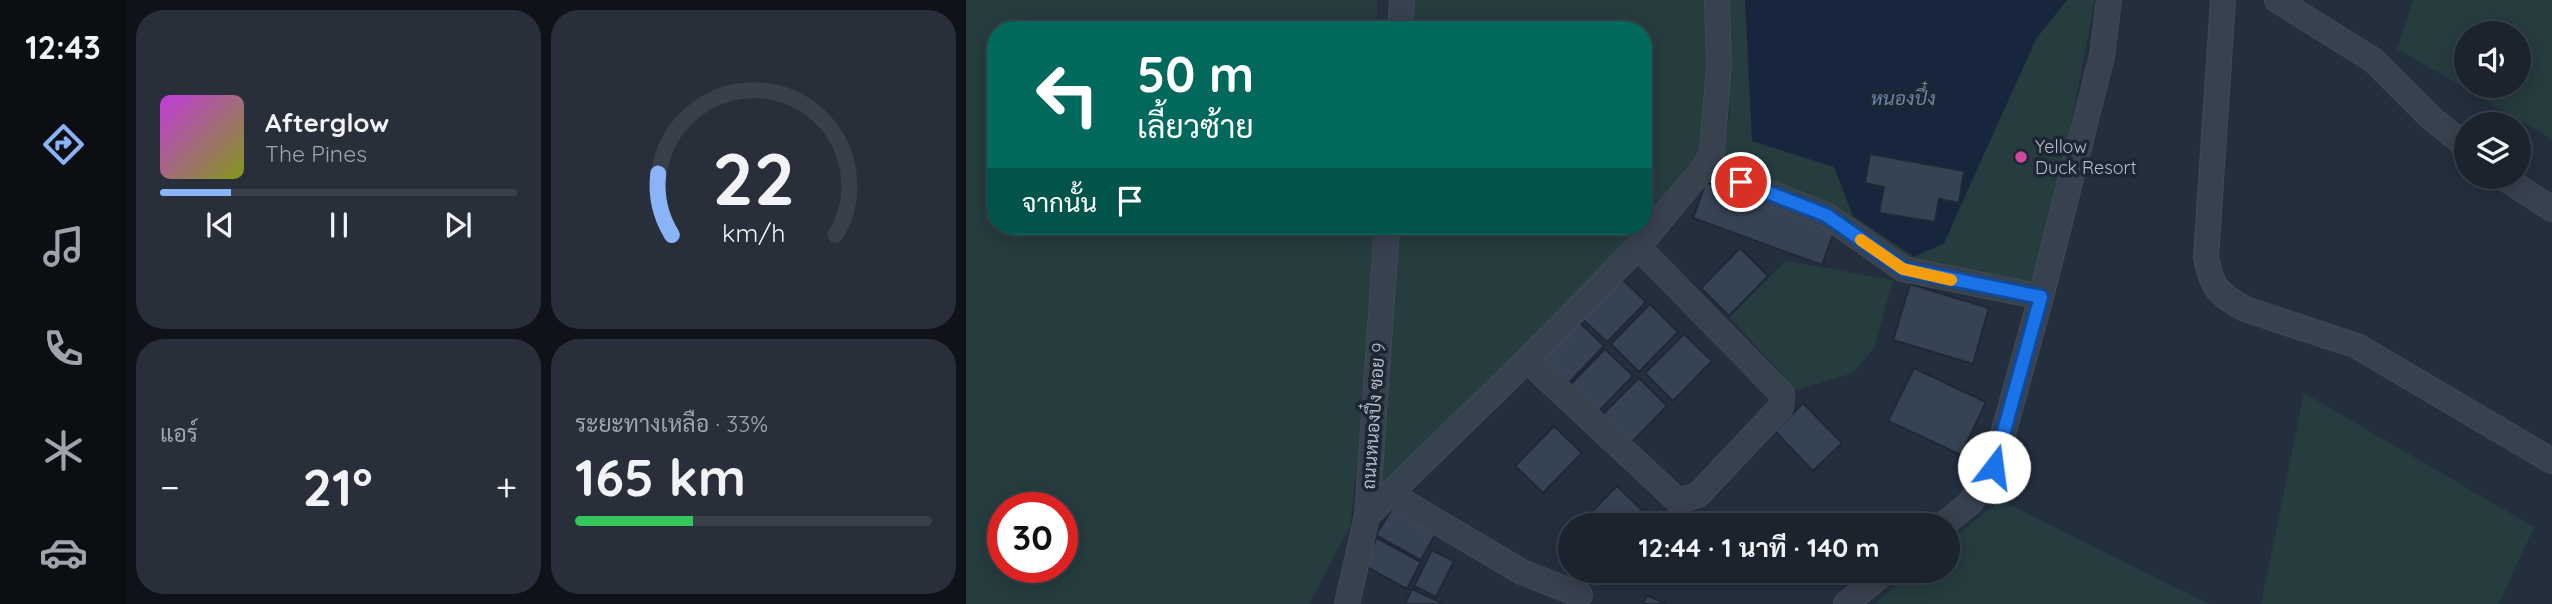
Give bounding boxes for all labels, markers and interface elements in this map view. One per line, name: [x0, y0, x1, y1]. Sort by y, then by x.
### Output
map controls: [2454, 21, 2531, 189]
button: sound: [2454, 21, 2531, 98]
text: 12:43: [25, 27, 101, 67]
text: 50 m: [1137, 43, 1254, 104]
icon: left: [1022, 49, 1113, 140]
water label: หนองปึ๋ง: [1870, 81, 1936, 110]
text: Afterglow: [265, 106, 389, 139]
text: เลี้ยวซ้าย: [1137, 106, 1254, 146]
button: layers: [2454, 112, 2531, 189]
icon: directions: [39, 120, 88, 169]
text: 22: [712, 133, 795, 224]
place label: Yellow Duck Resort: [2035, 135, 2137, 179]
text: The Pines: [265, 139, 367, 168]
marker: Yellow Duck Resort: [2013, 149, 2029, 165]
pin: [1711, 152, 1771, 212]
icon: arrive: [1722, 163, 1760, 201]
icon: arrive: [1111, 182, 1149, 220]
text: จากนั้น: [1022, 186, 1097, 219]
icon: previous: [201, 206, 239, 244]
icon: pause: [320, 206, 358, 244]
icon: next: [439, 206, 477, 244]
text: km/h: [722, 217, 785, 248]
icon: music: [39, 222, 88, 271]
icon: phone: [39, 324, 88, 373]
street label: ถนนหนองปึ๋ง ซอย 9: [1353, 342, 1390, 490]
text: ระยะทางเหลือ · 33%: [575, 409, 768, 438]
text: แอร์: [160, 419, 198, 448]
icon: climate: [39, 426, 88, 475]
position arrow: [1957, 430, 2031, 504]
text: 165 km: [575, 444, 746, 509]
text: 21°: [303, 454, 373, 519]
text: −: [160, 463, 180, 511]
text: +: [496, 463, 517, 511]
speed limit sign: 30: [987, 492, 1078, 583]
icon: car: [39, 528, 88, 577]
text: 12:44 · 1 นาที · 140 m: [1638, 531, 1880, 564]

